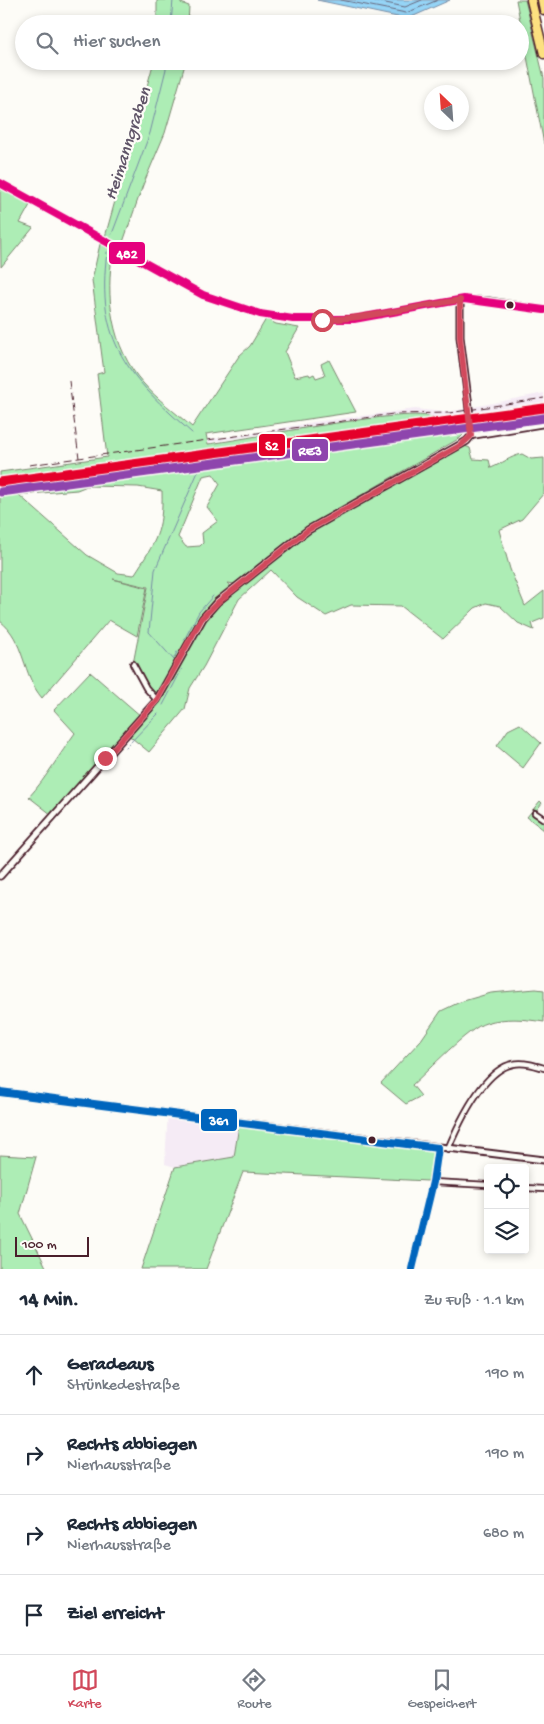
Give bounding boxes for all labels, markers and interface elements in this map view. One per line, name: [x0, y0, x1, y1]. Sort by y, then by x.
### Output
search box: [15, 15, 529, 70]
icon: search: [33, 29, 61, 57]
text: Hier suchen: [73, 31, 160, 54]
water label: Heimanngraben: [101, 85, 157, 203]
north arrow: [424, 85, 469, 130]
line badge: 482: [108, 241, 146, 265]
text: 482: [115, 247, 138, 264]
unlabelled marker: [505, 300, 515, 310]
route start: [311, 309, 334, 332]
line badge: S2: [258, 433, 286, 457]
line badge: RE3: [291, 438, 329, 462]
text: S2: [265, 439, 279, 456]
text: RE3: [297, 444, 322, 461]
route end: [94, 747, 117, 770]
line badge: 361: [200, 1108, 238, 1132]
text: 361: [208, 1114, 229, 1131]
unlabelled marker: [367, 1135, 377, 1145]
map controls: [484, 1164, 529, 1254]
button: locate: [484, 1164, 529, 1209]
button: layers: [484, 1209, 529, 1254]
scale bar: [15, 1234, 89, 1257]
text: 100 m: [22, 1237, 57, 1254]
text: 14 Min.: [20, 1289, 79, 1314]
text: Zu Fuß · 1.1 km: [424, 1292, 524, 1311]
text: Geradeaus: [67, 1354, 153, 1377]
icon: ahead: [20, 1361, 48, 1389]
text: 190 m: [485, 1365, 524, 1384]
text: Strünkedestraße: [67, 1377, 180, 1396]
text: Rechts abbiegen: [67, 1434, 197, 1457]
icon: right: [20, 1441, 48, 1469]
text: 190 m: [485, 1445, 524, 1464]
text: Nierhausstraße: [67, 1457, 171, 1476]
text: Rechts abbiegen: [67, 1514, 197, 1537]
icon: right: [20, 1521, 48, 1549]
text: 680 m: [483, 1525, 524, 1544]
text: Nierhausstraße: [67, 1537, 171, 1556]
icon: arrive: [20, 1601, 48, 1629]
text: Ziel erreicht: [67, 1603, 164, 1626]
tab: Karte: [68, 1666, 101, 1713]
tab: Route: [237, 1666, 271, 1713]
tab: Gespeichert: [407, 1666, 476, 1713]

